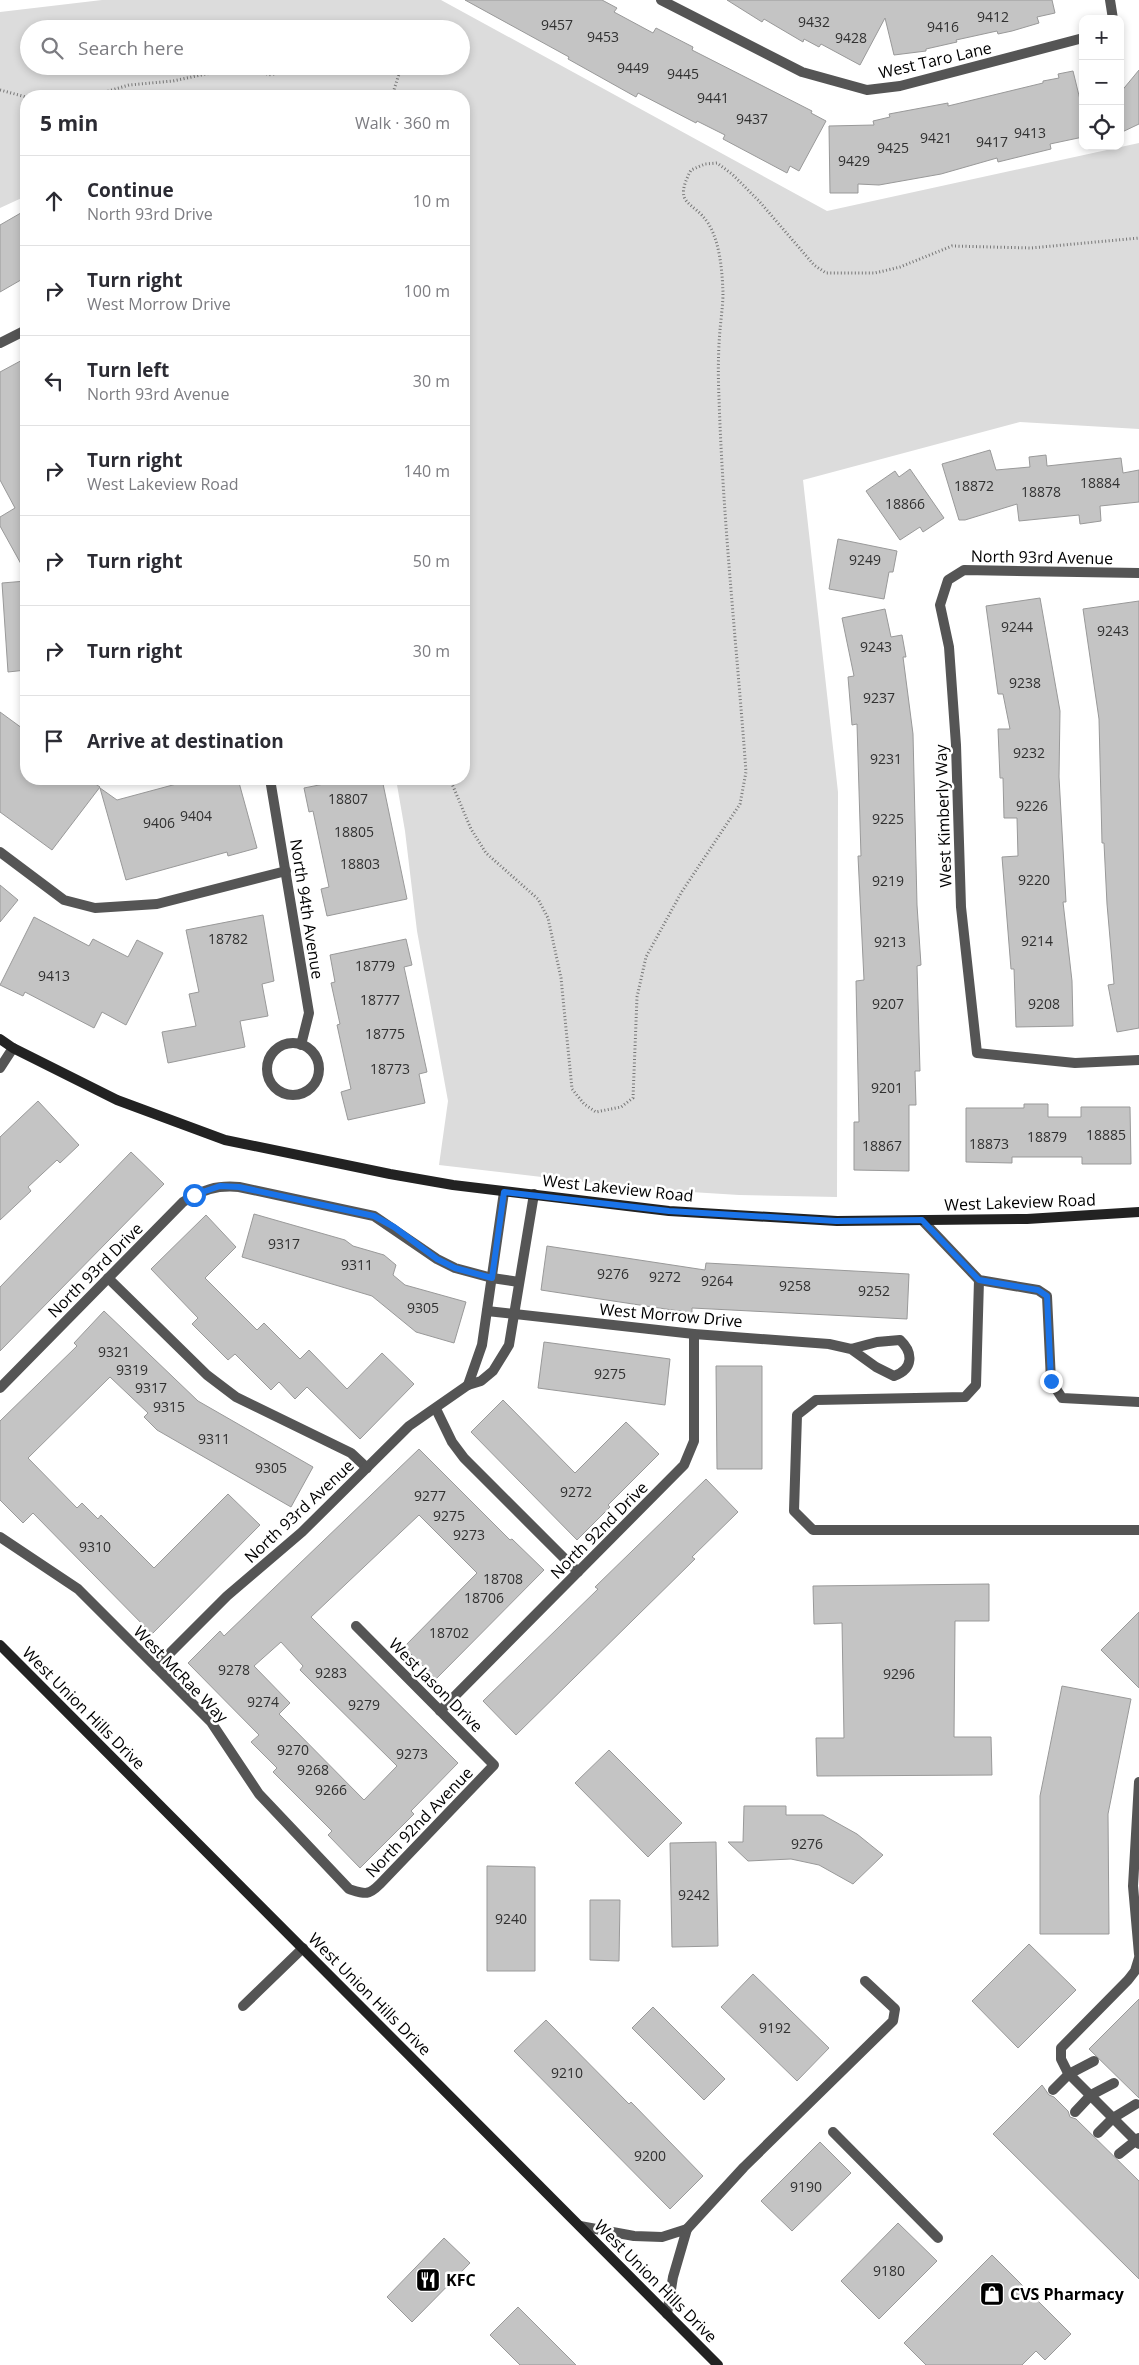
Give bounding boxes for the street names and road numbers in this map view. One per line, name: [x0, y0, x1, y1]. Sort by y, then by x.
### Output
street label: West Taro Lane: [876, 36, 994, 84]
street label: North 93rd Avenue: [971, 545, 1113, 569]
street label: West Kimberly Way: [929, 743, 956, 888]
street label: North 94th Avenue: [285, 837, 329, 981]
street label: West Lakeview Road: [541, 1169, 695, 1207]
street label: West Lakeview Road: [944, 1188, 1096, 1216]
street label: North 93rd Drive: [43, 1218, 147, 1322]
street label: West Morrow Drive: [598, 1298, 744, 1332]
street label: North 93rd Avenue: [239, 1454, 359, 1568]
street label: North 92nd Drive: [546, 1477, 652, 1583]
street label: West McRae Way: [129, 1621, 234, 1728]
street label: West Jason Drive: [384, 1633, 488, 1737]
street label: West Union Hills Drive: [18, 1642, 150, 1774]
street label: North 92nd Avenue: [361, 1762, 478, 1882]
street label: West Union Hills Drive: [304, 1928, 436, 2060]
street label: West Union Hills Drive: [590, 2215, 722, 2347]

